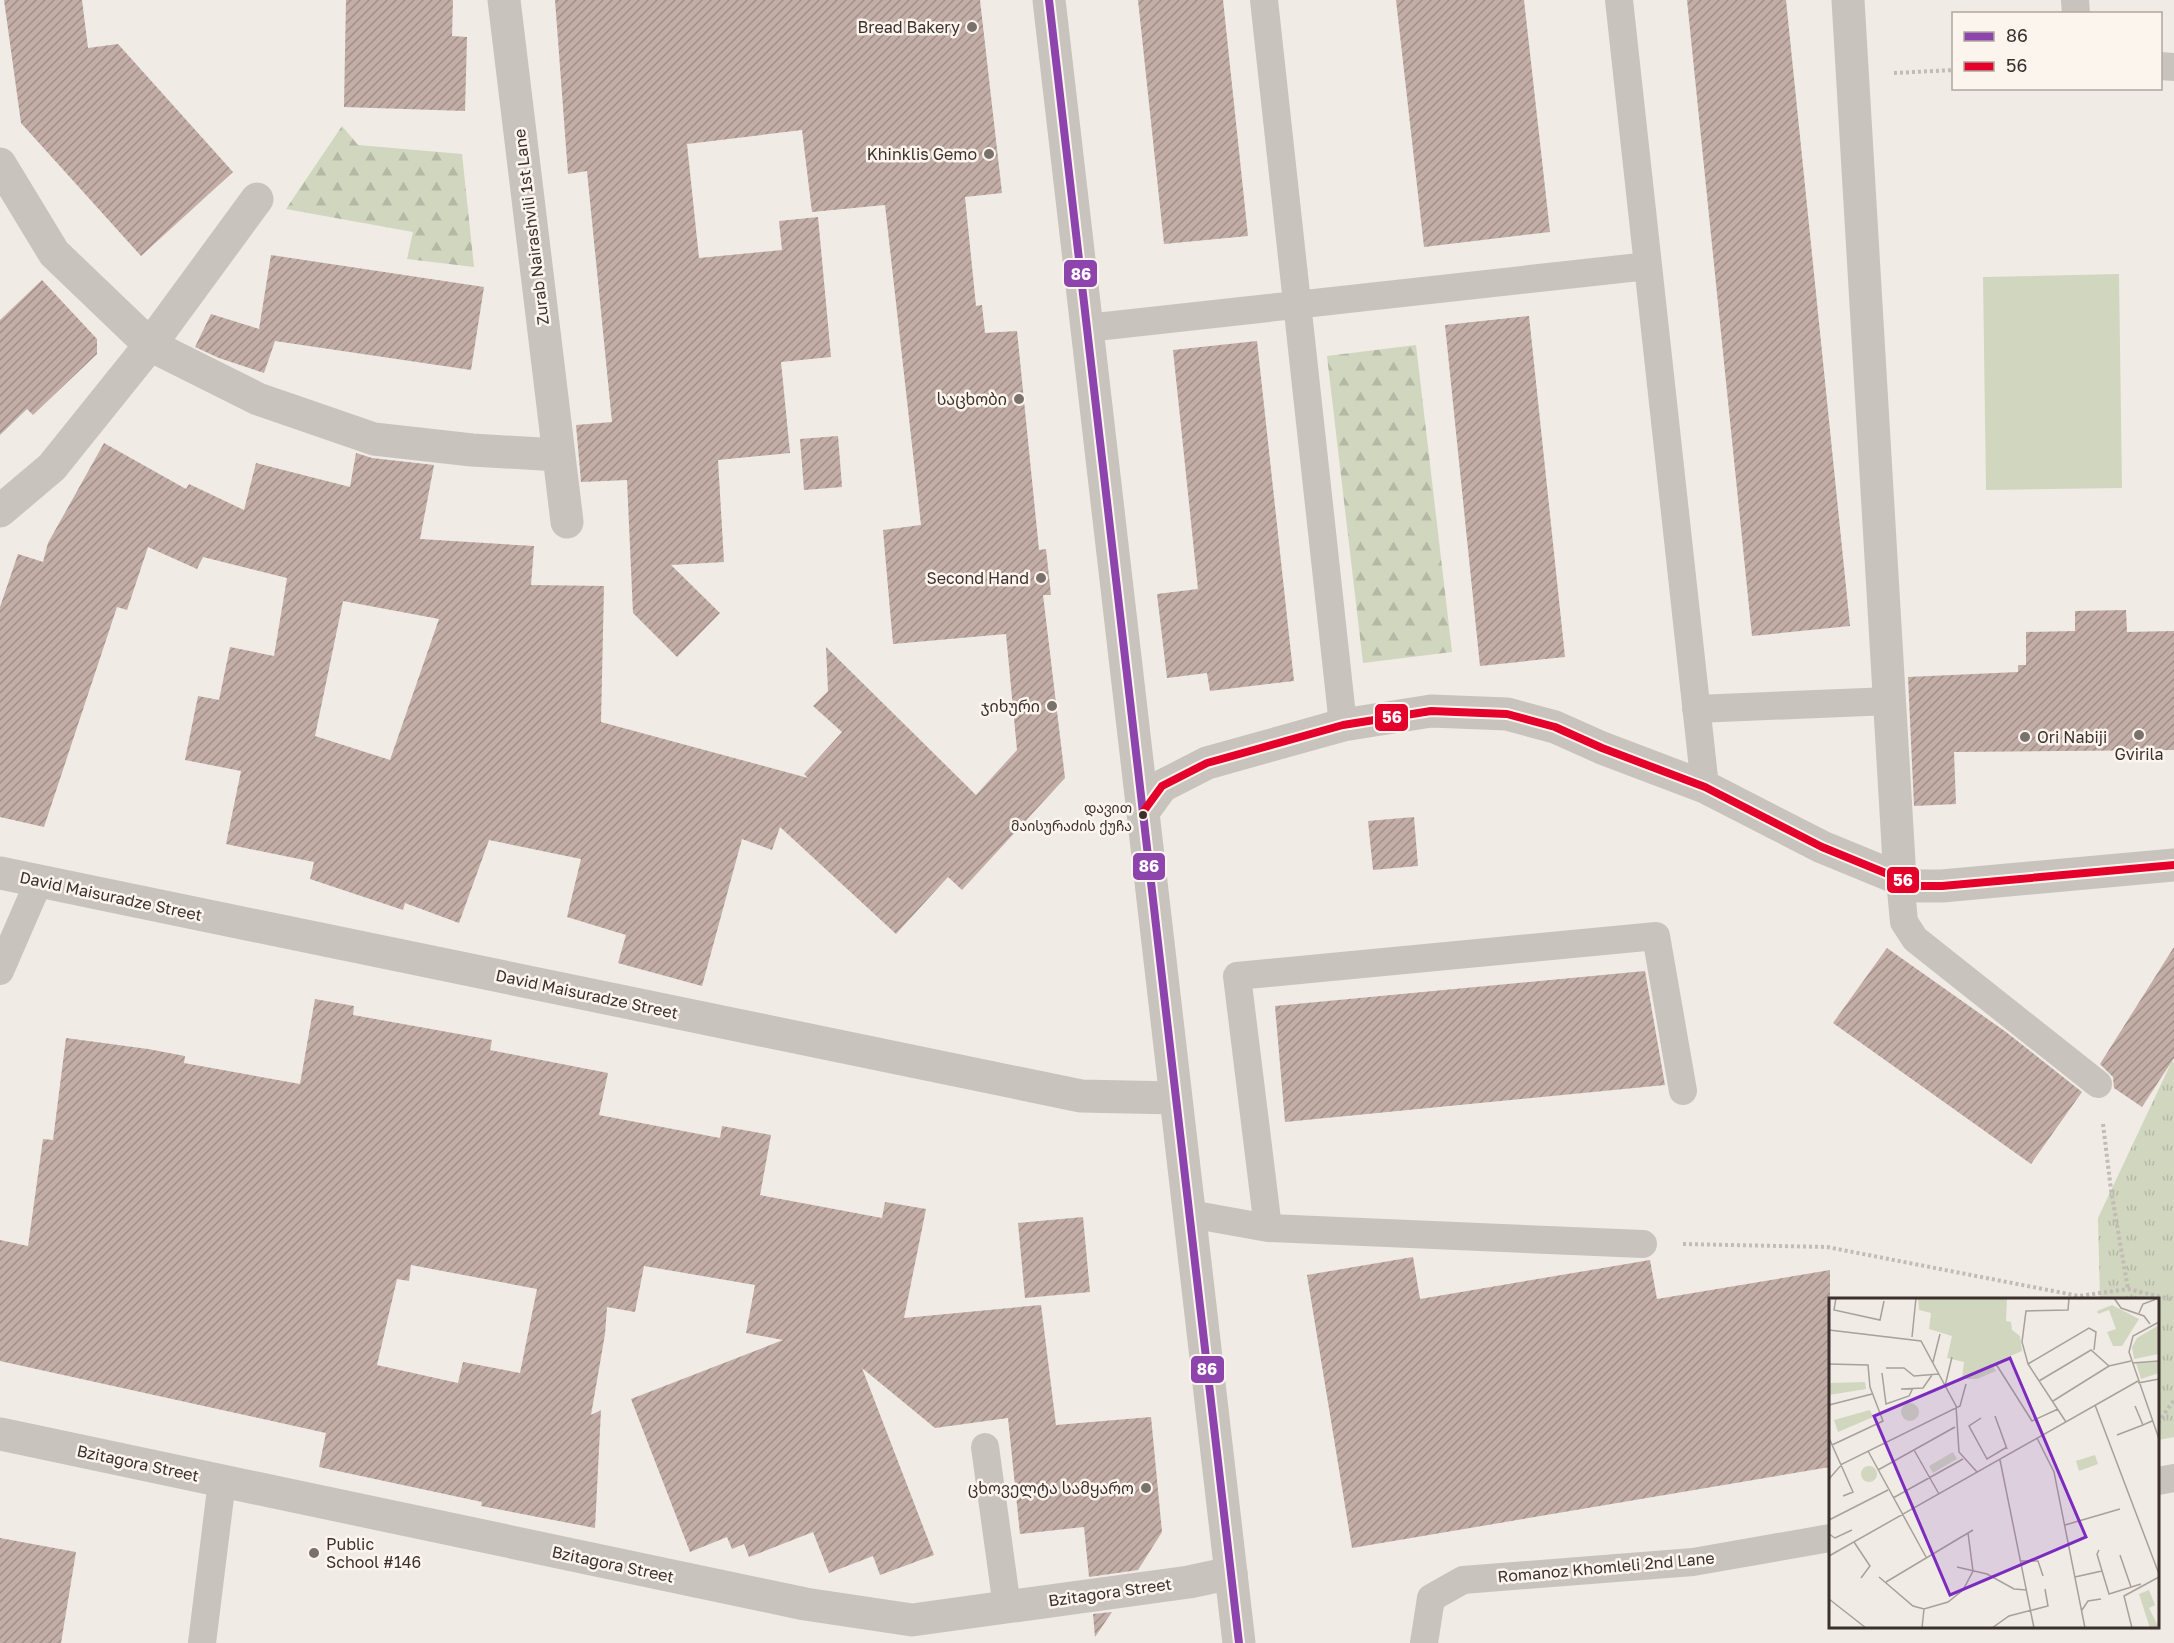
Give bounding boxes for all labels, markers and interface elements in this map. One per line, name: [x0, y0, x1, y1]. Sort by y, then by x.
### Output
legend: [1952, 12, 2162, 90]
place label: Bread Bakery: [858, 17, 960, 37]
marker: Bread Bakery: [965, 20, 979, 34]
text: 86: [2006, 24, 2028, 46]
text: 56: [2006, 54, 2027, 76]
street label: Zurab Nairashvili 1st Lane: [509, 128, 553, 326]
place label: Khinklis Gemo: [867, 144, 977, 164]
marker: Khinklis Gemo: [982, 147, 996, 161]
line badge: 86: [1063, 259, 1098, 288]
text: 86: [1071, 264, 1091, 284]
place label: საცხობი: [937, 389, 1007, 409]
marker: საცხობი: [1012, 392, 1026, 406]
place label: Second Hand: [927, 568, 1029, 588]
marker: Second Hand: [1034, 571, 1048, 585]
place label: ჯიხური: [981, 696, 1040, 716]
marker: ჯიხური: [1045, 699, 1059, 713]
line badge: 56: [1374, 703, 1409, 732]
text: 56: [1382, 707, 1402, 727]
place label: Ori Nabiji: [2037, 727, 2107, 747]
marker: Gvirila: [2132, 728, 2146, 742]
marker: Ori Nabiji: [2018, 730, 2032, 744]
place label: Gvirila: [2114, 744, 2164, 764]
place label: დავით მაისურაძის ქუჩა: [1011, 799, 1132, 835]
marker: დავით მაისურაძის ქუჩა: [1137, 809, 1149, 821]
line badge: 86: [1132, 852, 1166, 881]
text: 86: [1139, 856, 1159, 876]
line badge: 56: [1886, 866, 1920, 894]
street label: David Maisuradze Street: [18, 867, 204, 925]
text: 56: [1893, 870, 1913, 890]
street label: David Maisuradze Street: [494, 965, 680, 1023]
inset map: [1829, 1298, 2159, 1628]
line badge: 86: [1190, 1355, 1225, 1384]
text: 86: [1197, 1359, 1217, 1379]
street label: Bzitagora Street: [75, 1440, 201, 1486]
place label: ცხოველტა სამყარო: [968, 1478, 1134, 1499]
marker: ცხოველტა სამყარო: [1139, 1481, 1153, 1495]
place label: Public School #146: [326, 1534, 421, 1572]
street label: Bzitagora Street: [550, 1541, 676, 1587]
marker: Public School #146: [307, 1546, 321, 1560]
street label: Romanoz Khomleli 2nd Lane: [1497, 1548, 1715, 1586]
street label: Bzitagora Street: [1047, 1573, 1173, 1611]

